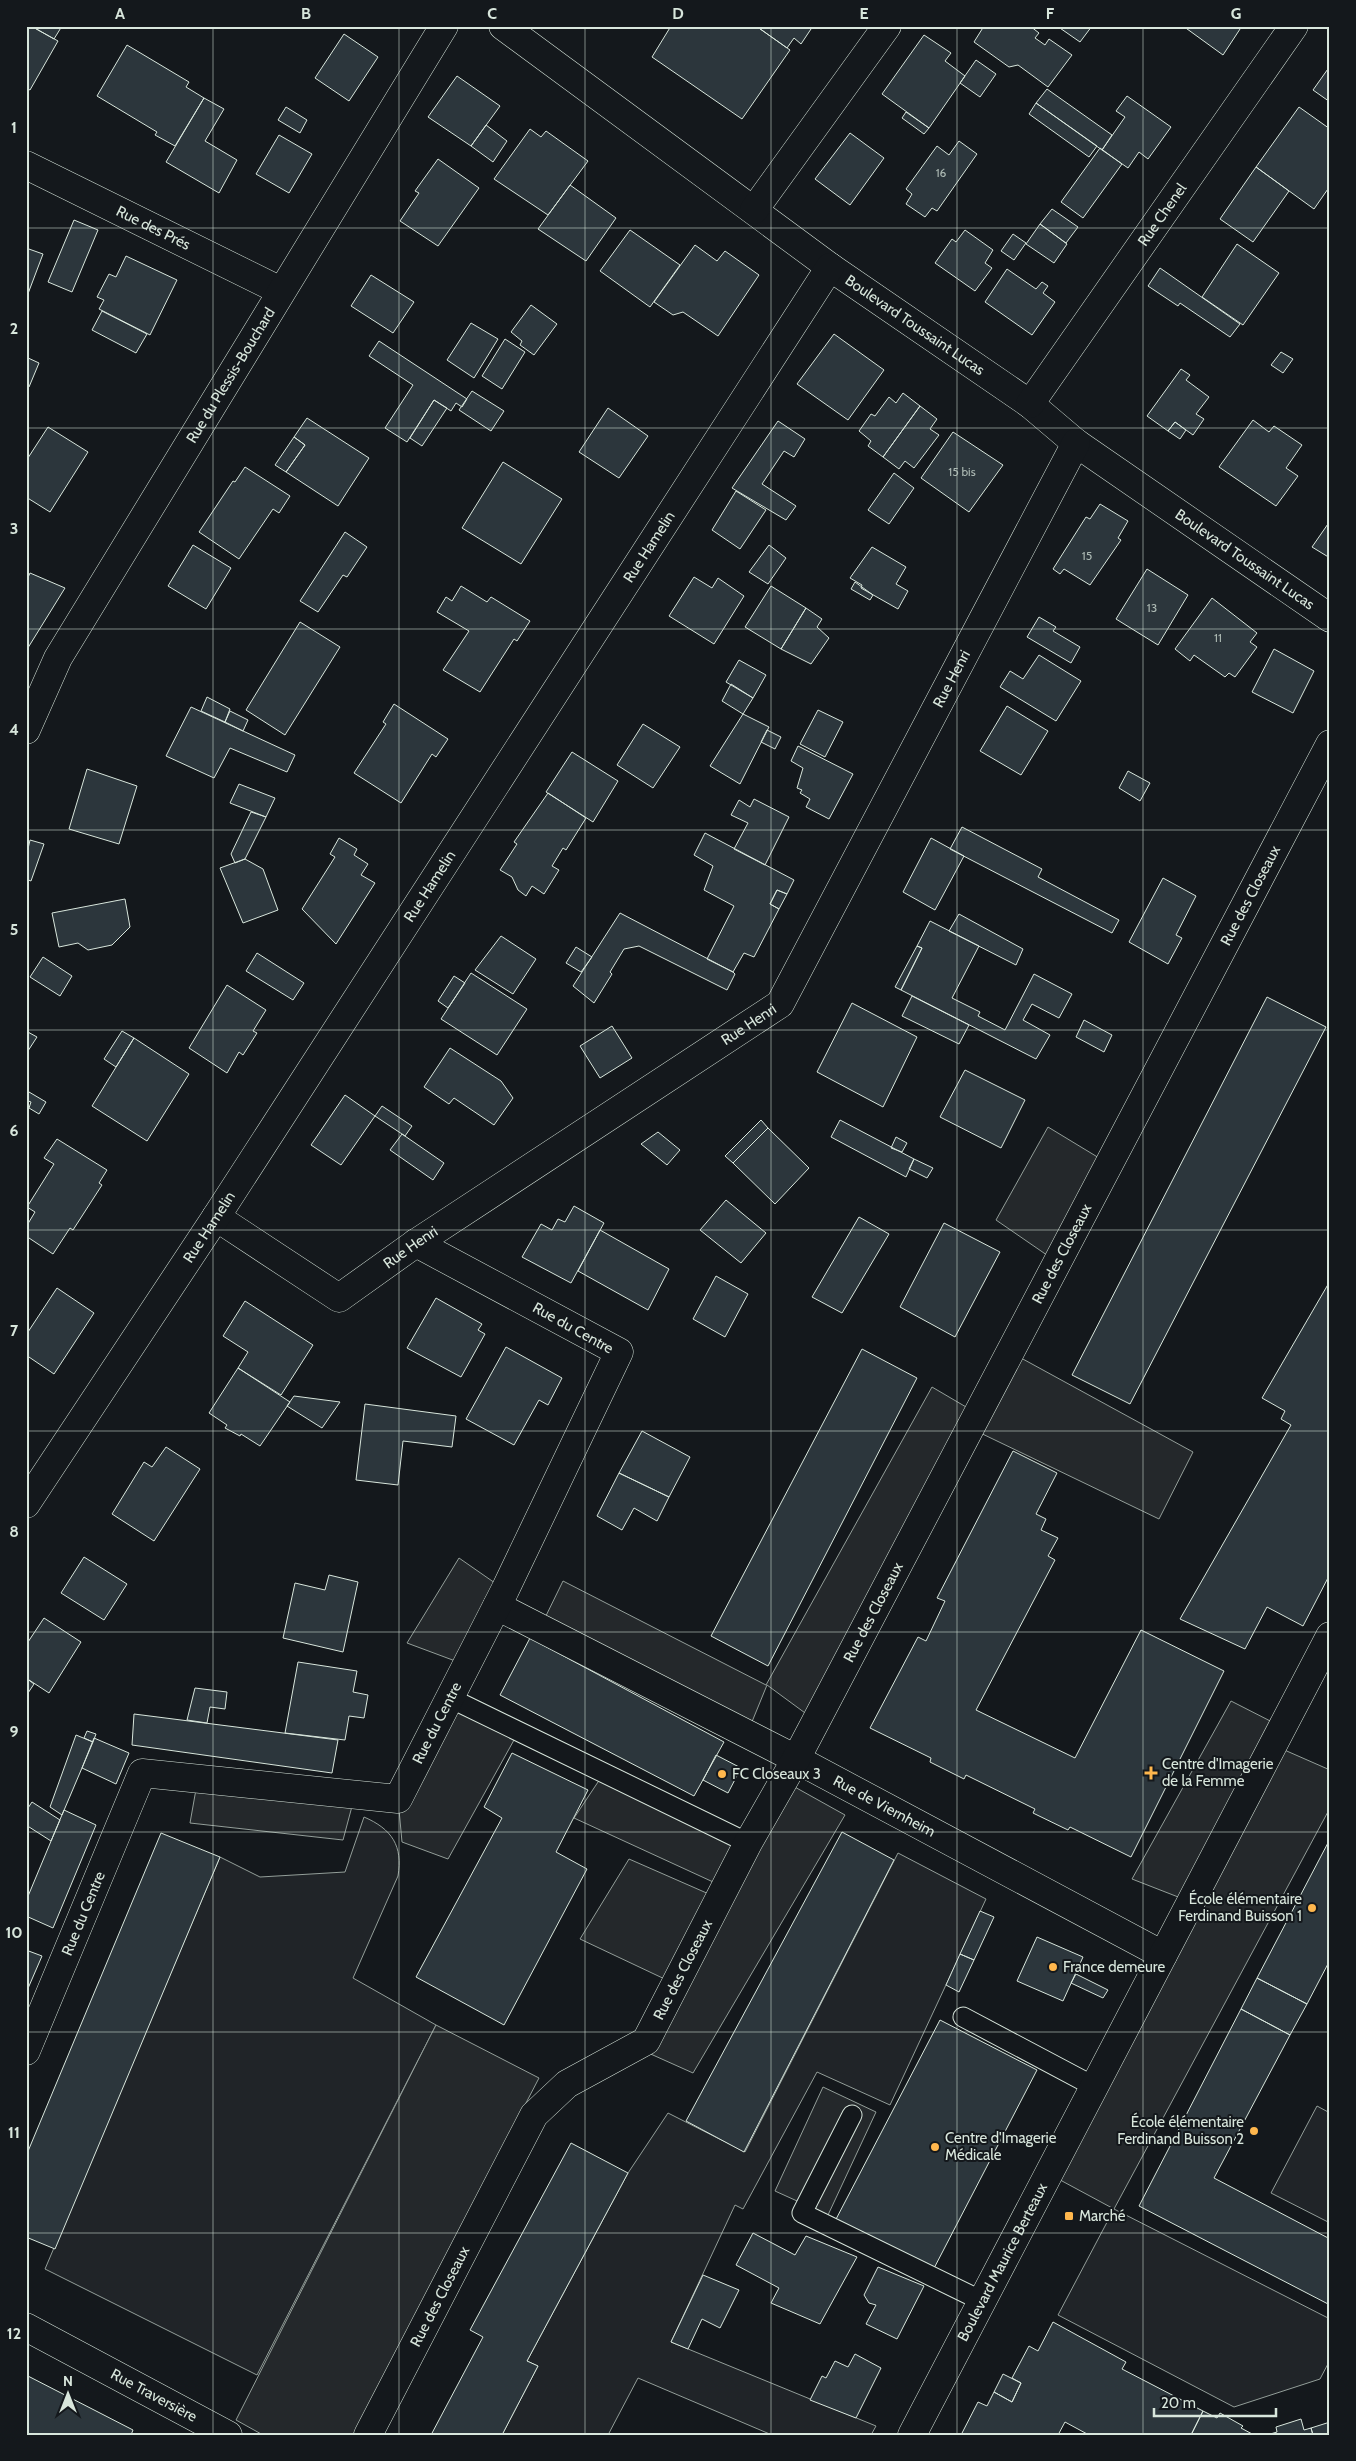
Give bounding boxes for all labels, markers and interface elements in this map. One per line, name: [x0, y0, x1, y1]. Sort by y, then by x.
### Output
text: A: [115, 4, 125, 23]
text: B: [301, 4, 311, 23]
text: C: [487, 4, 497, 23]
text: D: [672, 4, 684, 23]
text: E: [859, 4, 869, 23]
text: F: [1046, 4, 1055, 23]
text: G: [1231, 4, 1241, 23]
text: 1: [11, 118, 17, 137]
house number: 16: [936, 165, 947, 180]
street label: Rue Chenel: [1134, 179, 1191, 249]
street label: Rue des Prés: [113, 202, 193, 254]
street label: Boulevard Toussaint Lucas: [842, 271, 988, 379]
street label: Rue du Plessis-Bouchard: [182, 304, 279, 446]
text: 2: [10, 319, 18, 338]
house number: 15 bis: [948, 464, 976, 479]
street label: Boulevard Toussaint Lucas: [1172, 505, 1318, 614]
street label: Rue Hamelin: [619, 508, 679, 586]
text: 3: [10, 519, 18, 538]
house number: 15: [1082, 548, 1092, 563]
house number: 13: [1147, 600, 1157, 615]
house number: 11: [1214, 630, 1222, 645]
street label: Rue Henri: [929, 647, 974, 711]
text: 4: [9, 720, 19, 739]
street label: Rue des Closeaux: [1217, 842, 1284, 949]
street label: Rue Hamelin: [400, 847, 459, 925]
text: 5: [10, 920, 18, 939]
street label: Rue Henri: [718, 1000, 780, 1049]
text: 6: [10, 1121, 19, 1140]
street label: Rue Hamelin: [179, 1188, 239, 1266]
street label: Rue des Closeaux: [1028, 1201, 1095, 1307]
street label: Rue Henri: [380, 1222, 441, 1272]
street label: Rue du Centre: [529, 1298, 617, 1358]
text: 7: [10, 1321, 19, 1340]
text: 8: [9, 1522, 19, 1541]
street label: Rue des Closeaux: [840, 1559, 907, 1665]
street label: Rue du Centre: [408, 1679, 466, 1767]
text: 9: [10, 1722, 19, 1741]
place label: Centre d'Imagerie de la Femme: [1162, 1755, 1274, 1790]
place label: FC Closeaux 3: [732, 1765, 821, 1783]
marker: Centre d'Imagerie de la Femme: [1144, 1766, 1158, 1780]
marker: FC Closeaux 3: [716, 1768, 728, 1780]
street label: Rue de Viernheim: [830, 1772, 938, 1841]
street label: Rue du Centre: [58, 1868, 109, 1958]
place label: École élémentaire Ferdinand Buisson 1: [1178, 1889, 1302, 1925]
marker: École élémentaire Ferdinand Buisson 1: [1306, 1902, 1318, 1914]
street label: Rue des Closeaux: [649, 1916, 716, 2023]
text: 10: [5, 1923, 23, 1942]
place label: France demeure: [1063, 1958, 1165, 1976]
marker: France demeure: [1047, 1961, 1059, 1973]
place label: École élémentaire Ferdinand Buisson 2: [1117, 2112, 1244, 2148]
text: 11: [8, 2123, 20, 2142]
marker: École élémentaire Ferdinand Buisson 2: [1248, 2125, 1260, 2137]
place label: Centre d'Imagerie Médicale: [945, 2129, 1057, 2164]
marker: Centre d'Imagerie Médicale: [929, 2141, 941, 2153]
street label: Boulevard Maurice Berteaux: [954, 2180, 1051, 2344]
place label: Marché: [1079, 2207, 1126, 2225]
marker: Marché: [1063, 2210, 1075, 2222]
street label: Rue des Closeaux: [406, 2243, 473, 2350]
text: 12: [7, 2324, 21, 2343]
street label: Rue Traversière: [108, 2365, 200, 2426]
north arrow: [42, 2368, 92, 2418]
text: N: [63, 2372, 73, 2390]
scale bar: [1154, 2386, 1276, 2418]
text: 20 m: [1161, 2394, 1196, 2412]

